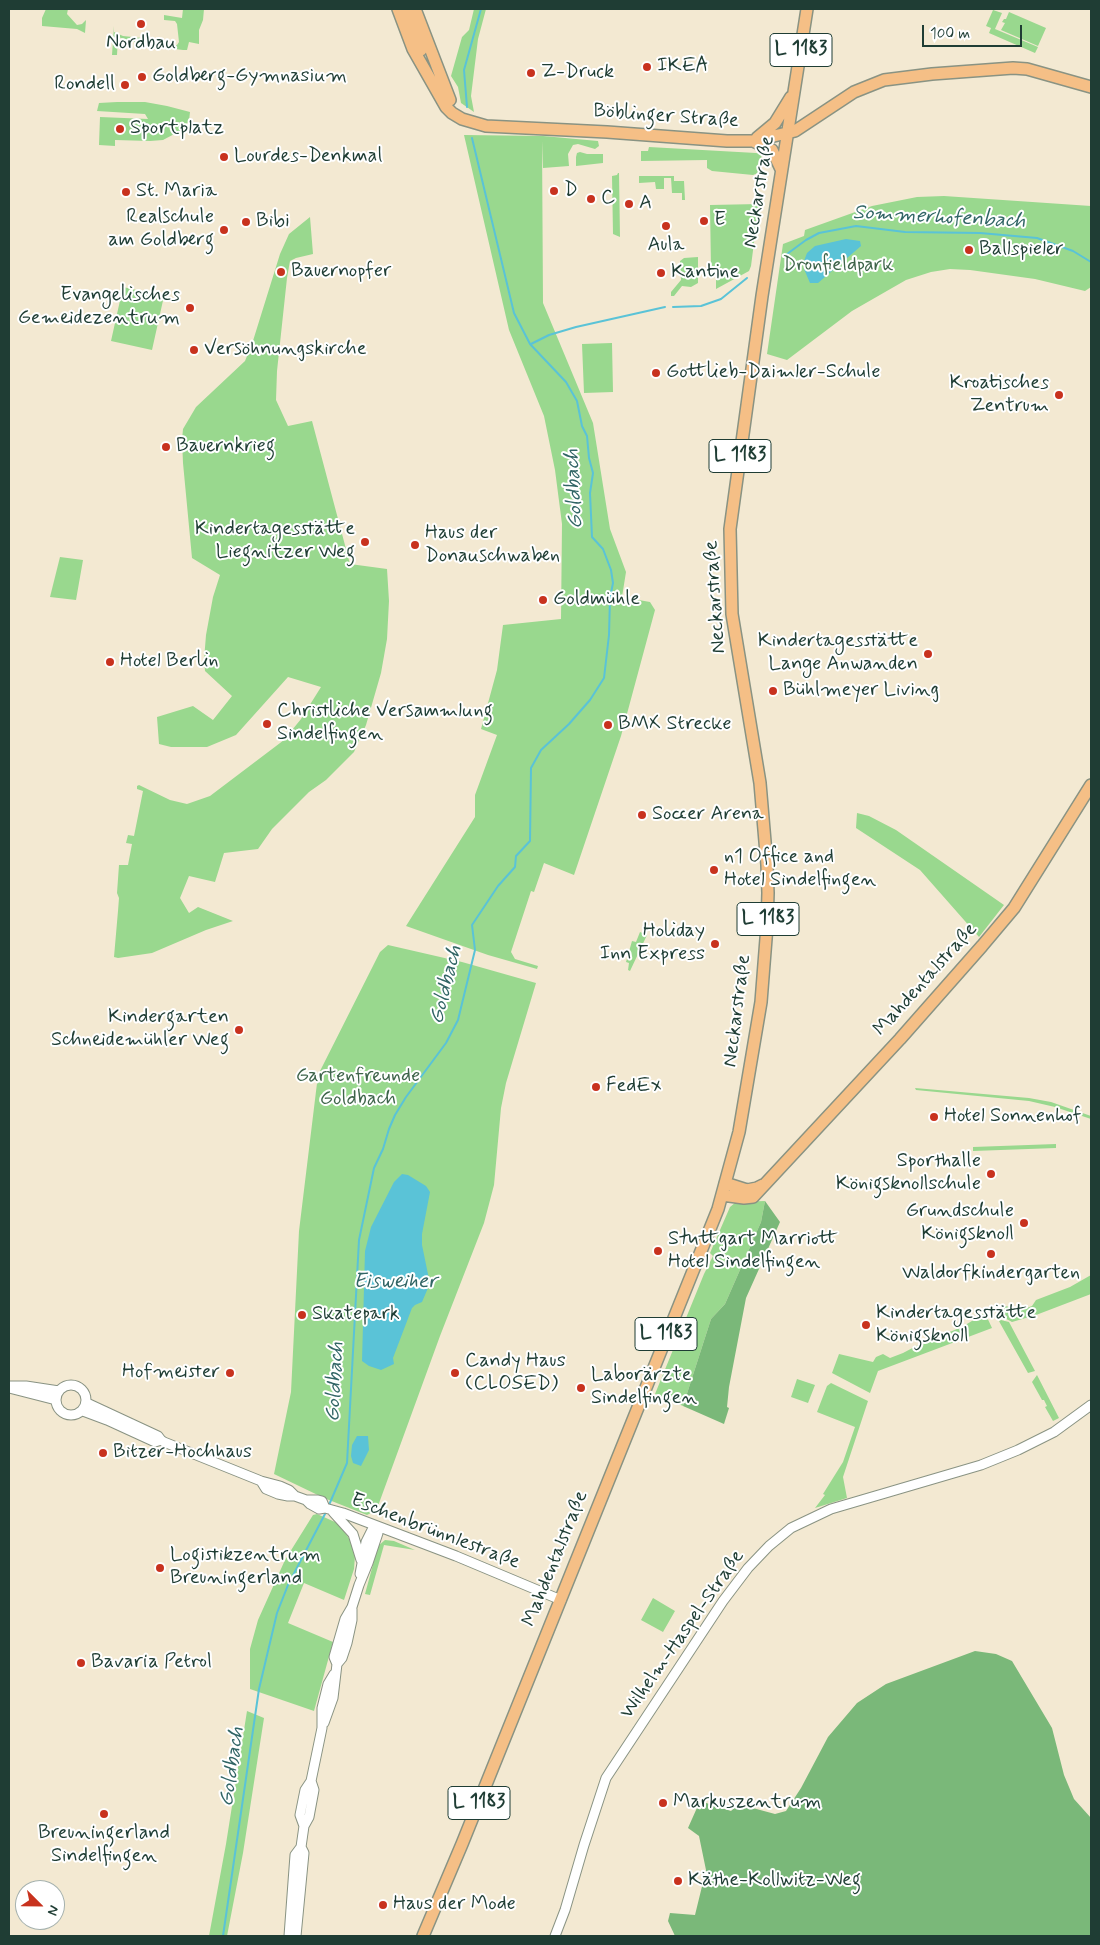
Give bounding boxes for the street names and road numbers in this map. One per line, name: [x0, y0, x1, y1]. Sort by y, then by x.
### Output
road number: L 1183: [770, 34, 832, 66]
street label: Böblinger Straße: [592, 100, 740, 134]
street label: Neckarstraße: [739, 134, 781, 250]
road number: L 1183: [709, 440, 771, 472]
street label: Neckarstraße: [700, 540, 732, 654]
road number: L 1183: [737, 902, 799, 936]
street label: Mahdentalstraße: [869, 918, 983, 1042]
street label: Neckarstraße: [719, 953, 757, 1069]
road number: L 1183: [635, 1318, 697, 1350]
street label: Mahdentalstraße: [518, 1488, 594, 1630]
street label: Eschenbrünnlestraße: [347, 1489, 523, 1575]
street label: Wilhelm-Haspel-Straße: [616, 1546, 750, 1724]
road number: L 1183: [448, 1786, 510, 1820]

